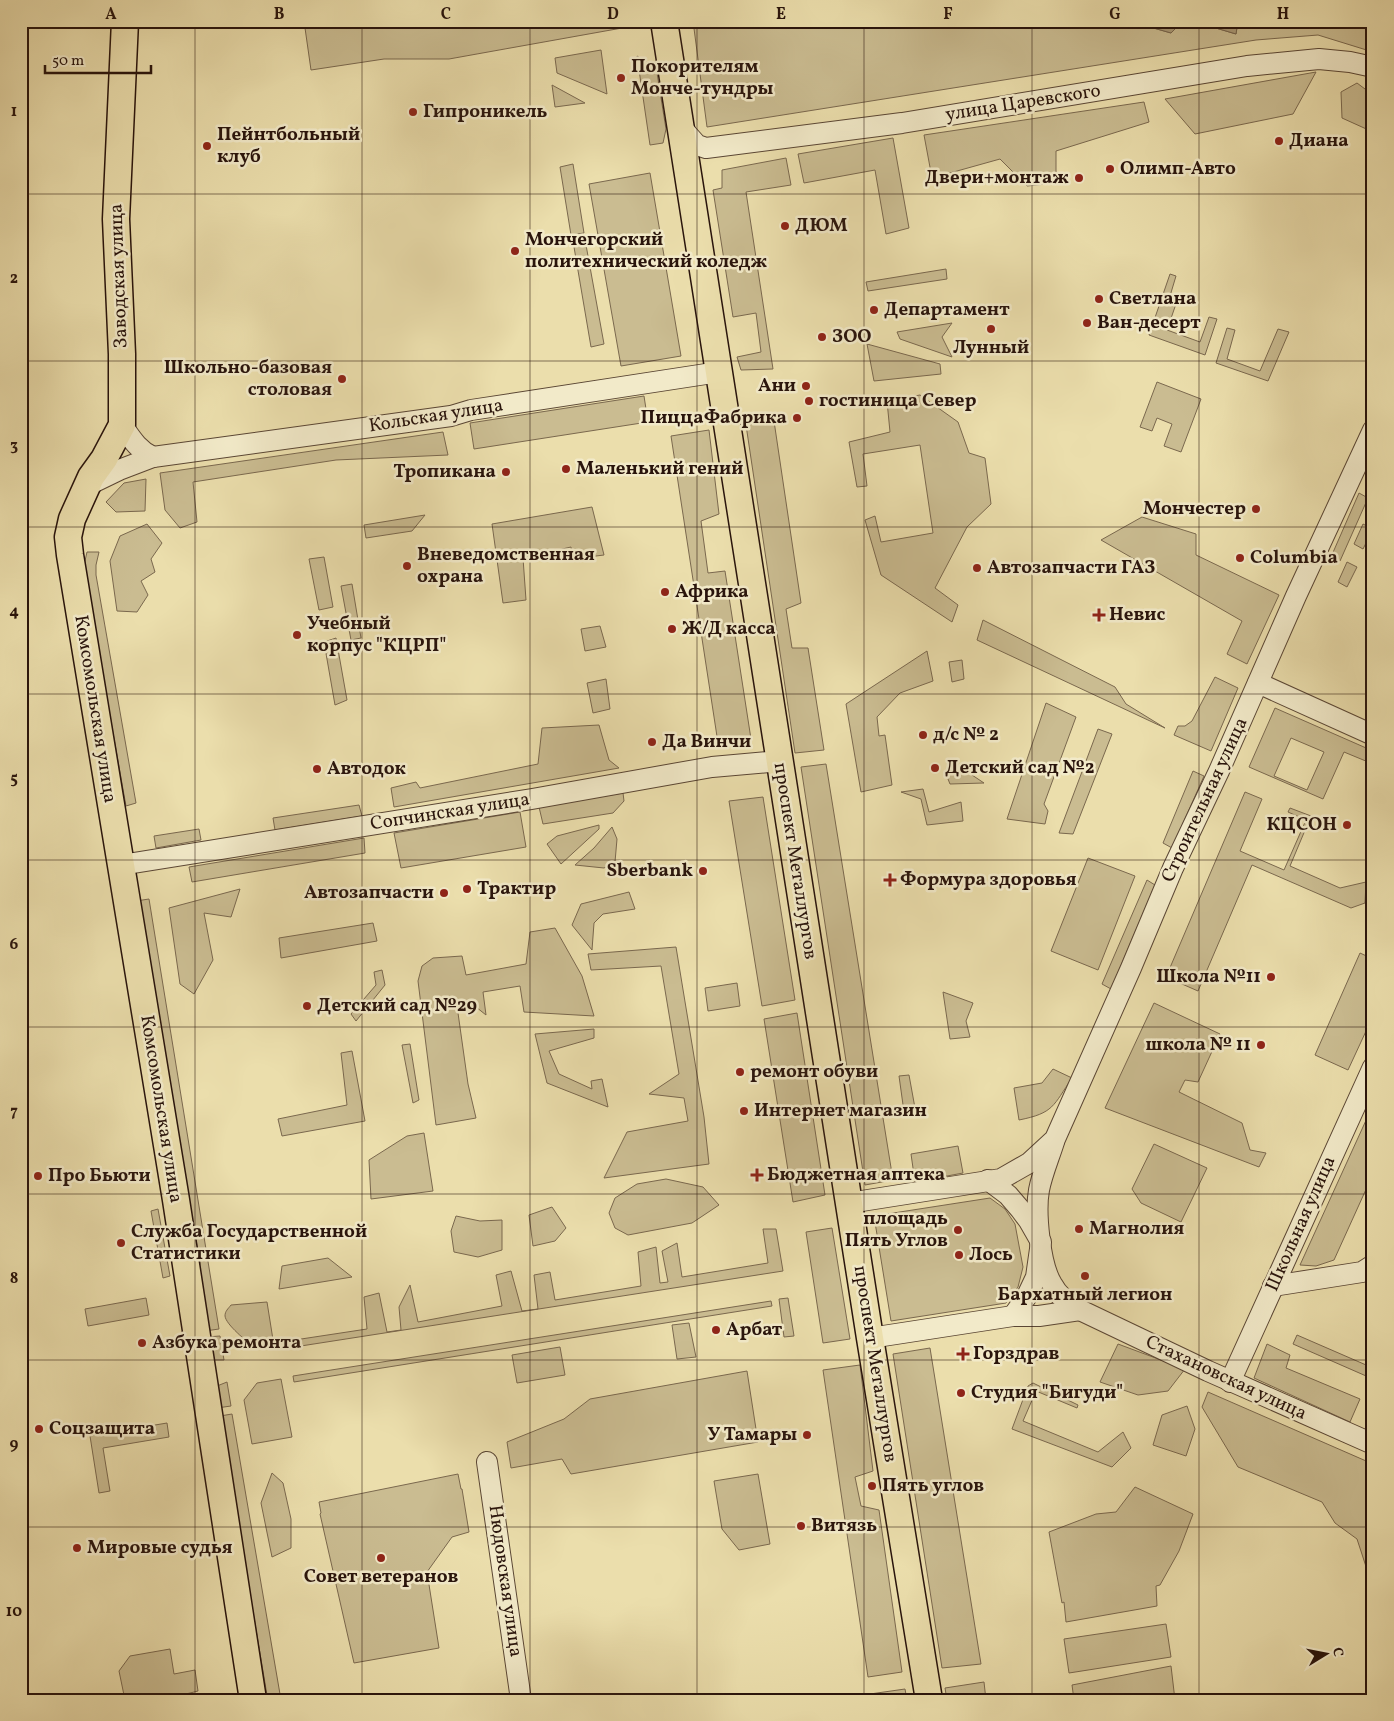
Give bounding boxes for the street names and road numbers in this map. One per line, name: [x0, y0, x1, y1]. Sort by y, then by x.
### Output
street label: улица Царевского: [944, 78, 1102, 128]
street label: Заводская улица: [103, 203, 135, 349]
street label: Кольская улица: [367, 393, 505, 439]
street label: Комсомольская улица: [67, 613, 123, 805]
street label: Строительная улица: [1155, 713, 1255, 887]
street label: проспект Металлургов: [767, 761, 823, 961]
street label: Сопчинская улица: [368, 787, 532, 837]
street label: Комсомольская улица: [133, 1013, 189, 1205]
street label: Школьная улица: [1259, 1152, 1343, 1296]
street label: проспект Металлургов: [847, 1264, 903, 1464]
street label: Стахановская улица: [1141, 1329, 1311, 1427]
street label: Нюдовская улица: [481, 1503, 529, 1659]

